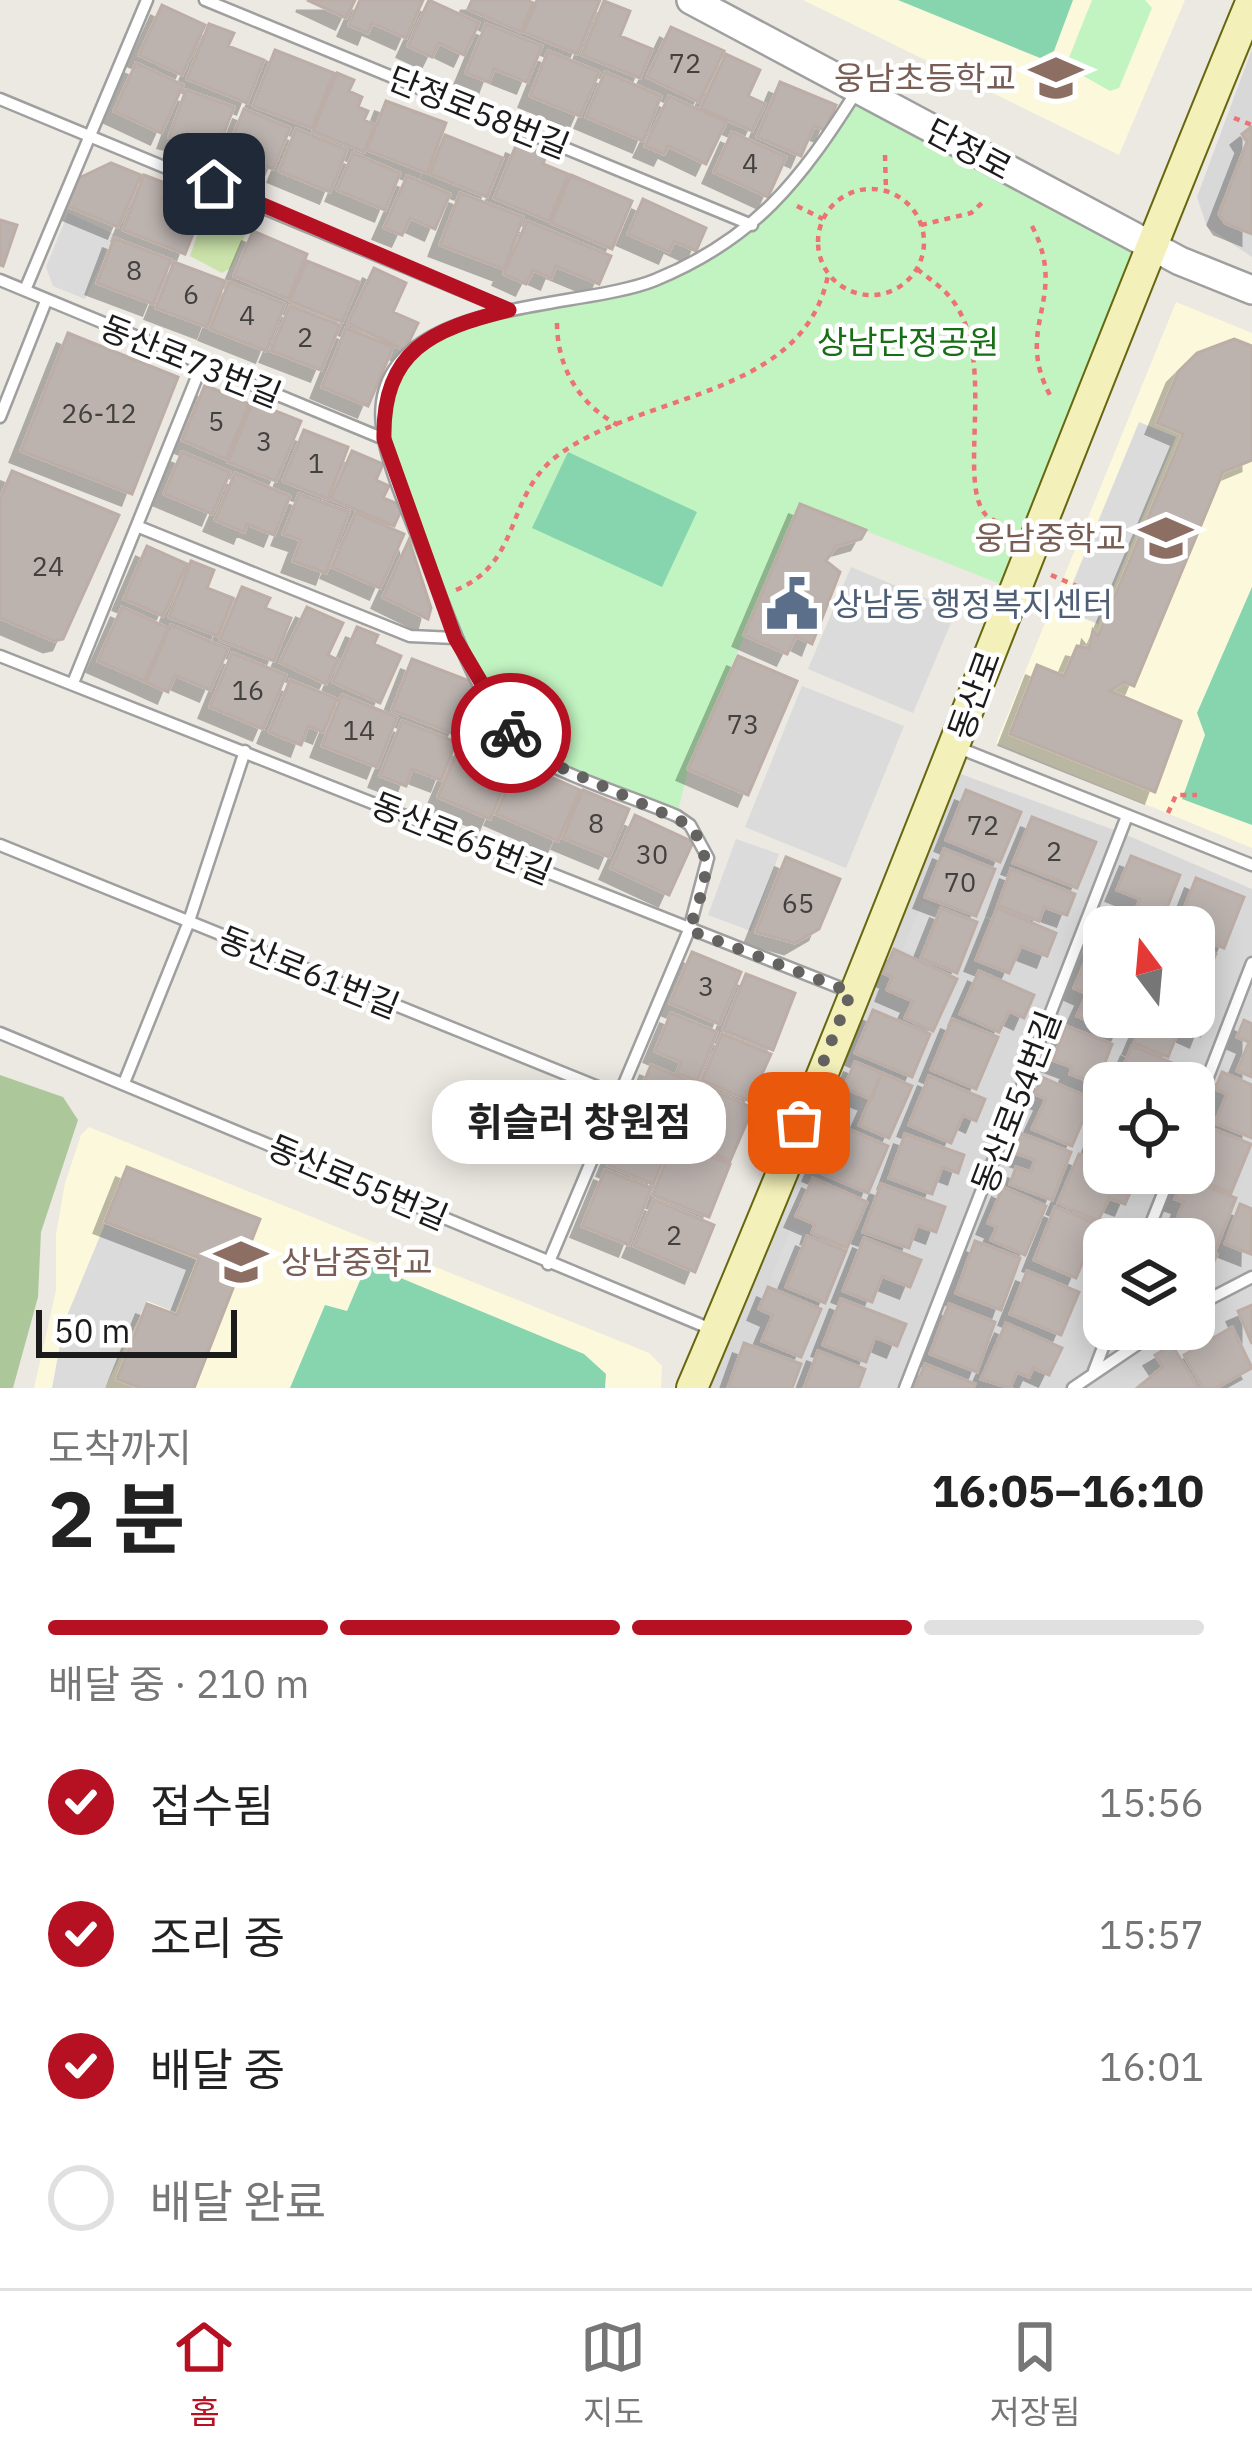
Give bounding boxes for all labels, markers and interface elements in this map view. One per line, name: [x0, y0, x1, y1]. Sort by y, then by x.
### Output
house number: 72: [669, 45, 701, 80]
school or university icon: 웅남초등학교: [1027, 49, 1085, 107]
street label: 단정로58번길: [382, 56, 576, 167]
place label: 웅남초등학교: [834, 56, 1016, 99]
street label: 단정로: [919, 108, 1020, 189]
pin: [163, 133, 265, 235]
house number: 4: [742, 145, 758, 180]
icon: home: [181, 151, 247, 217]
house number: 8: [126, 252, 142, 287]
house number: 6: [183, 276, 199, 311]
house number: 4: [239, 297, 255, 332]
street label: 동산로73번길: [94, 305, 288, 416]
house number: 2: [297, 319, 313, 354]
park label: 상남단정공원: [817, 320, 999, 363]
house number: 26-12: [61, 395, 137, 430]
house number: 5: [208, 403, 224, 438]
house number: 3: [256, 423, 272, 458]
house number: 1: [308, 445, 324, 480]
school or university icon: 웅남중학교: [1137, 509, 1195, 567]
place label: 웅남중학교: [974, 516, 1126, 559]
house number: 24: [32, 548, 64, 583]
public building icon: 상남동 행정복지센터: [763, 575, 821, 633]
place label: 상남동 행정복지센터: [832, 582, 1113, 625]
street label: 동산로: [938, 645, 1009, 745]
house number: 16: [232, 672, 264, 707]
courier: [451, 673, 571, 793]
icon: bike: [478, 700, 544, 766]
house number: 73: [727, 706, 759, 741]
house number: 14: [343, 712, 375, 747]
street label: 동산로65번길: [365, 782, 559, 893]
house number: 8: [588, 805, 604, 840]
house number: 72: [967, 807, 999, 842]
house number: 2: [1046, 833, 1062, 868]
house number: 30: [636, 836, 668, 871]
house number: 70: [944, 864, 976, 899]
house number: 65: [782, 885, 814, 920]
north arrow: [1083, 906, 1215, 1038]
map controls: [1083, 906, 1215, 1350]
street label: 동산로61번길: [212, 916, 406, 1027]
house number: 3: [698, 968, 714, 1003]
street label: 동산로54번길: [961, 1005, 1070, 1199]
button: locate: [1083, 1062, 1215, 1194]
pin: [748, 1072, 850, 1174]
callout: 휘슬러 창원점: [433, 1081, 727, 1165]
icon: bag: [766, 1090, 832, 1156]
text: 휘슬러 창원점: [467, 1096, 691, 1147]
street label: 동산로55번길: [262, 1124, 455, 1239]
house number: 2: [666, 1217, 682, 1252]
button: layers: [1083, 1218, 1215, 1350]
school or university icon: 상남중학교: [212, 1233, 270, 1291]
place label: 상남중학교: [281, 1240, 433, 1283]
scale bar: [36, 1304, 237, 1357]
text: 50 m: [54, 1309, 130, 1352]
text: 도착까지: [48, 1422, 192, 1473]
text: 16:05–16:10: [932, 1461, 1204, 1519]
text: 2 분: [48, 1467, 185, 1568]
text: 배달 중 · 210 m: [48, 1658, 309, 1709]
icon: check: [48, 1769, 114, 1835]
text: 접수됨: [150, 1776, 274, 1834]
text: 15:56: [1099, 1777, 1204, 1828]
icon: check: [48, 1901, 114, 1967]
text: 조리 중: [150, 1908, 285, 1966]
text: 15:57: [1099, 1909, 1204, 1960]
icon: check: [48, 2033, 114, 2099]
text: 배달 중: [150, 2040, 285, 2098]
text: 16:01: [1099, 2041, 1204, 2092]
text: 배달 완료: [150, 2172, 326, 2230]
tab: 홈: [171, 2314, 237, 2434]
tab: 지도: [580, 2314, 646, 2434]
tab: 저장됨: [989, 2314, 1081, 2434]

